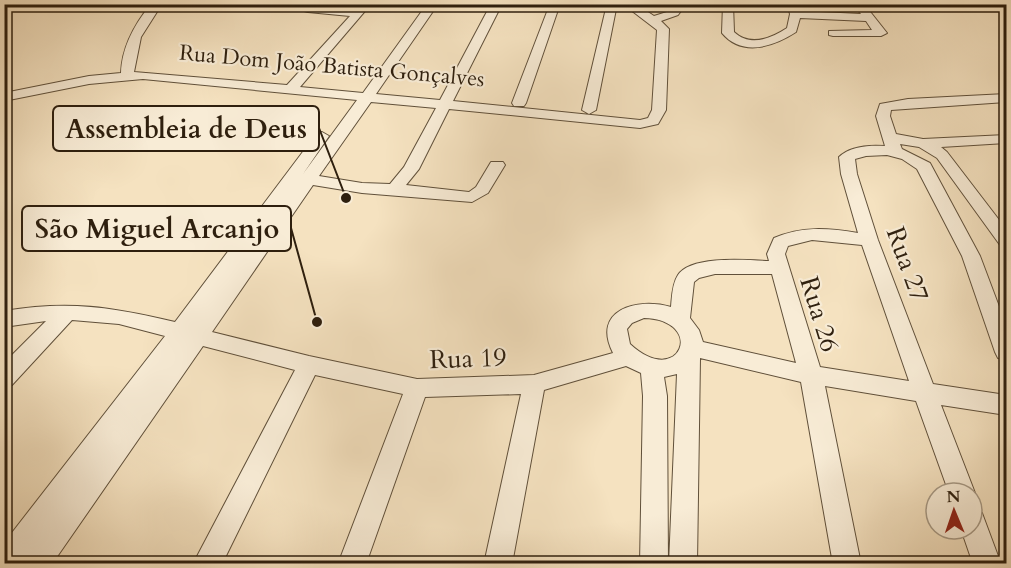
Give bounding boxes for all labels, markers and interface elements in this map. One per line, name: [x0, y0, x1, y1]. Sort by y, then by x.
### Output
street label: Rua Dom João Batista Gonçalves: [178, 38, 486, 94]
callout: Assembleia de Deus: [53, 106, 319, 151]
text: Assembleia de Deus: [65, 111, 307, 148]
callout: São Miguel Arcanjo: [22, 206, 291, 251]
text: São Miguel Arcanjo: [35, 211, 279, 248]
street label: Rua 27: [878, 222, 937, 306]
street label: Rua 26: [792, 272, 848, 356]
street label: Rua 19: [429, 340, 507, 377]
north arrow: [924, 481, 984, 541]
text: N: [946, 486, 961, 508]

